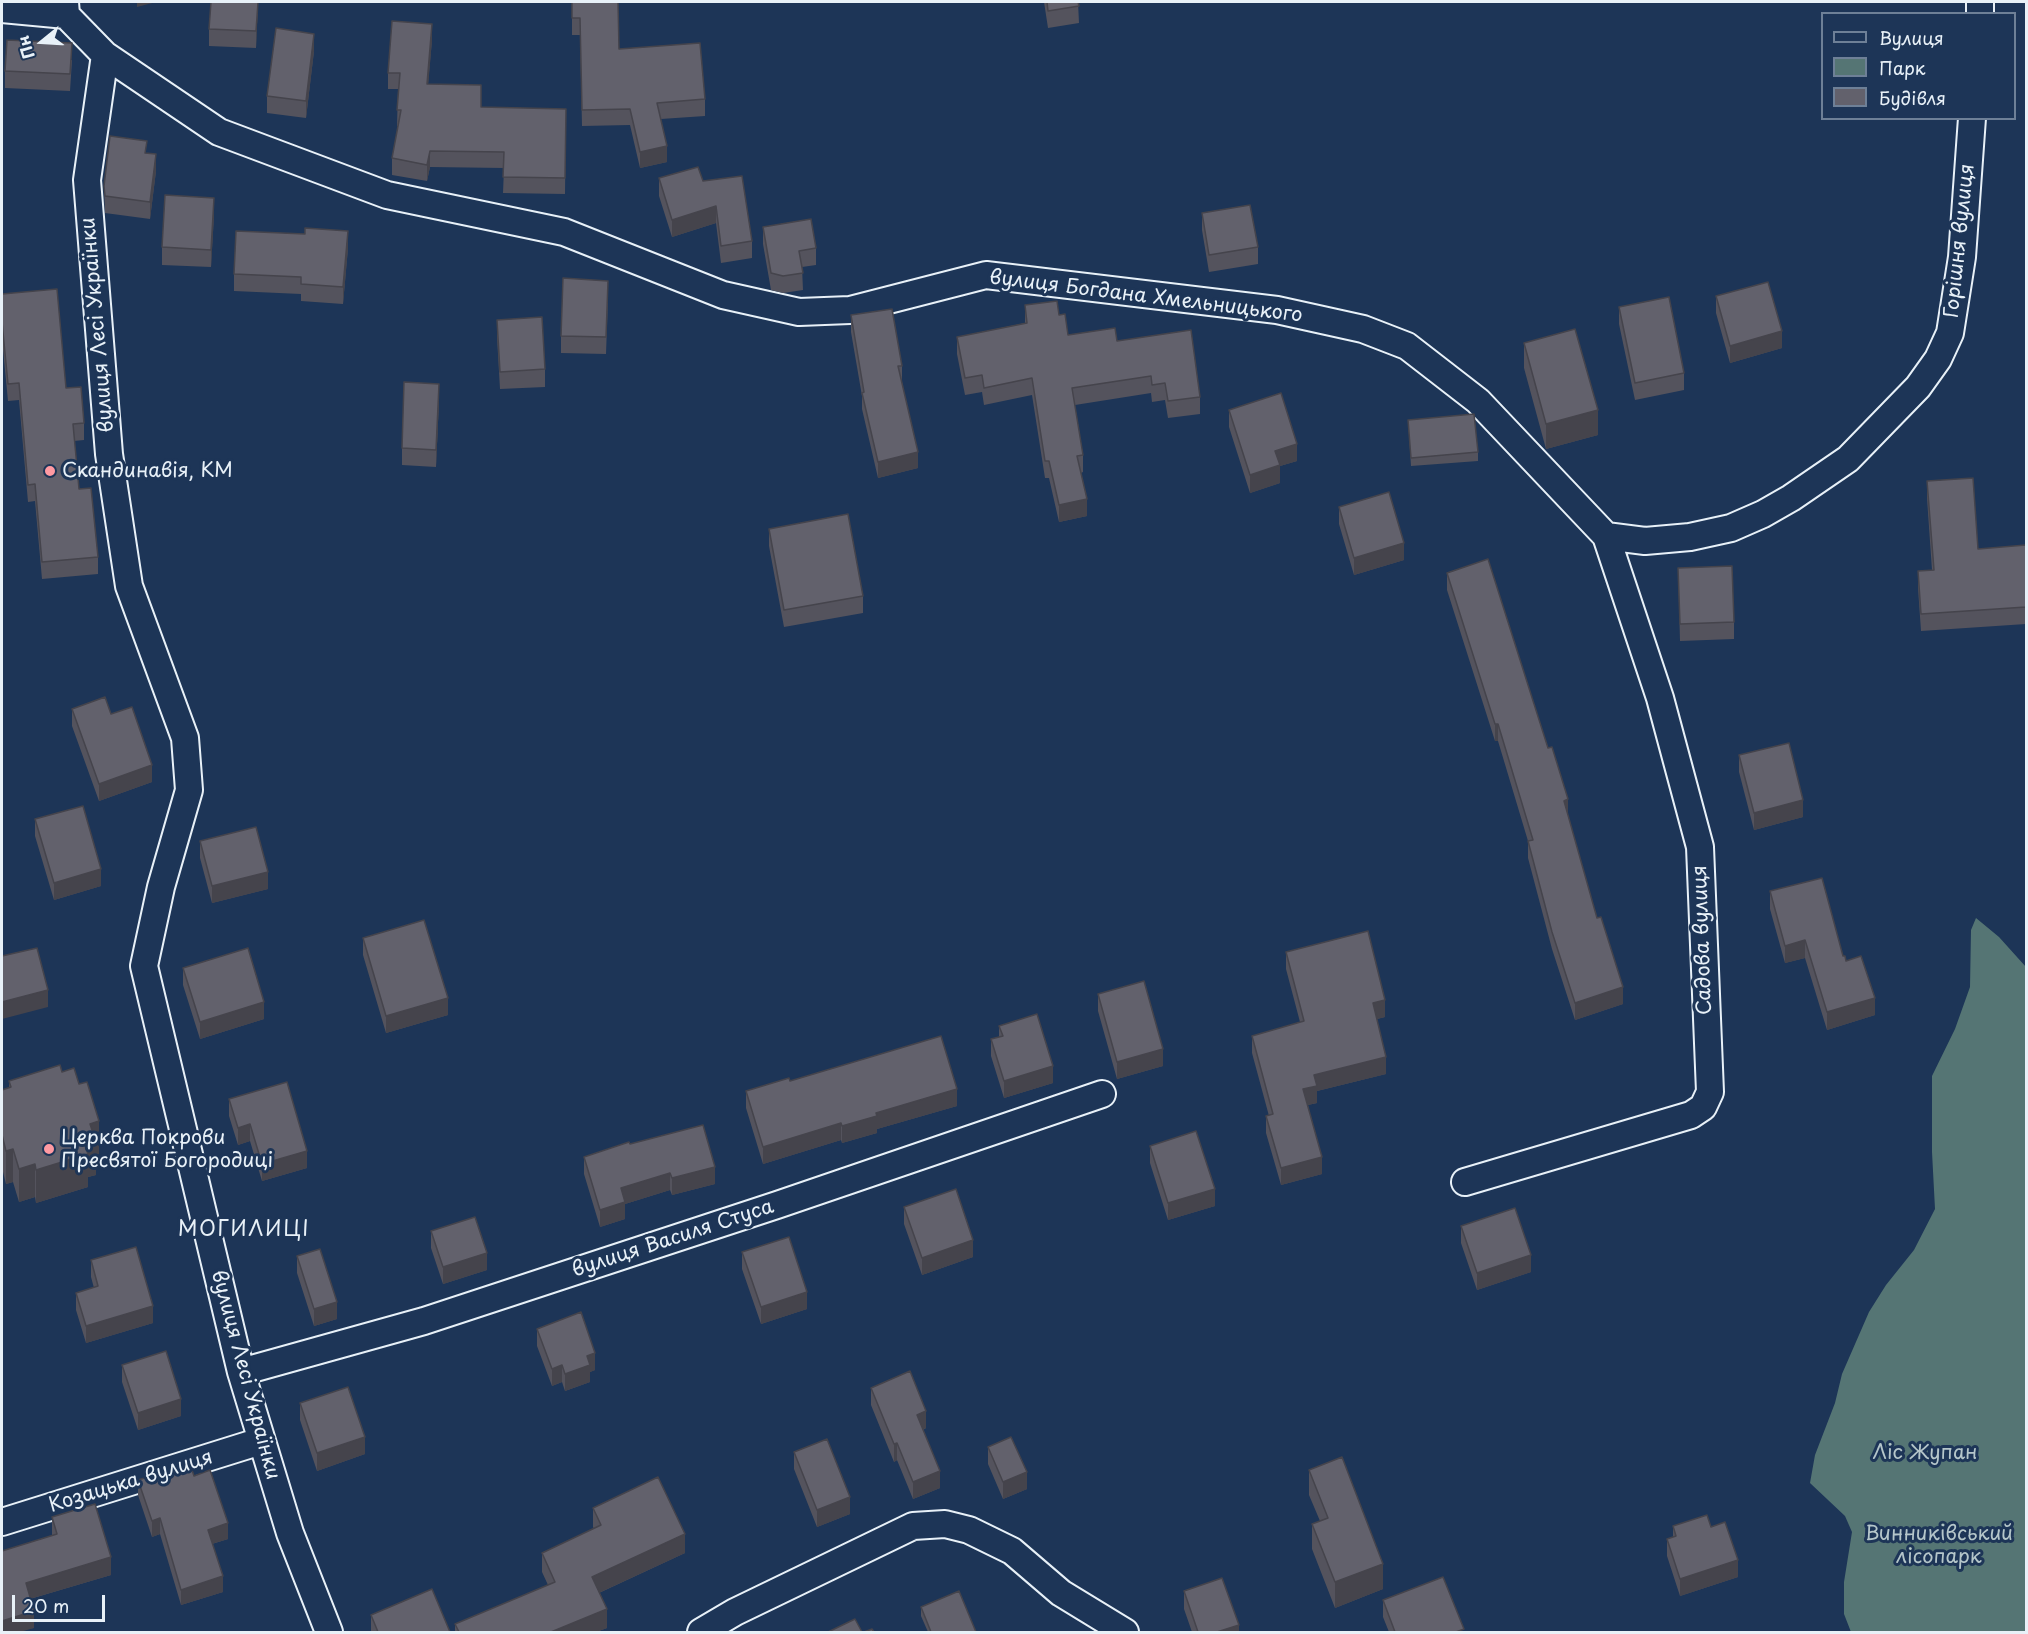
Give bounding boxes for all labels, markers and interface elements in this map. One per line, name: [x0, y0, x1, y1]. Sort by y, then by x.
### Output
north arrow: [12, 12, 72, 72]
legend: [1821, 12, 2016, 120]
text: Вулиця: [1879, 24, 1944, 51]
text: Пн: [10, 33, 40, 62]
text: Парк: [1879, 54, 1925, 81]
text: Будівля: [1879, 84, 1946, 111]
street label: Горішня вулиця: [1940, 163, 1980, 319]
street label: вулиця Лесі Українки: [77, 216, 119, 434]
street label: вулиця Богдана Хмельницького: [988, 266, 1304, 328]
place label: Скандинавія, КМ: [62, 459, 233, 483]
marker: Скандинавія, КМ: [43, 464, 57, 478]
street label: Садова вулиця: [1688, 865, 1718, 1015]
place label: Церква Покрови Пресвятої Богородиці: [61, 1126, 273, 1173]
marker: Церква Покрови Пресвятої Богородиці: [42, 1142, 56, 1156]
street label: вулиця Василя Стуса: [569, 1195, 777, 1283]
district label: МОГИЛИЦІ: [178, 1217, 310, 1243]
street label: вулиця Лесі Українки: [205, 1268, 285, 1482]
park label: Ліс Жупан: [1873, 1441, 1977, 1465]
street label: Козацька вулиця: [46, 1446, 216, 1518]
park label: Винниківський лісопарк: [1865, 1522, 2013, 1569]
scale bar: [15, 1583, 108, 1621]
text: 20 m: [23, 1592, 69, 1619]

